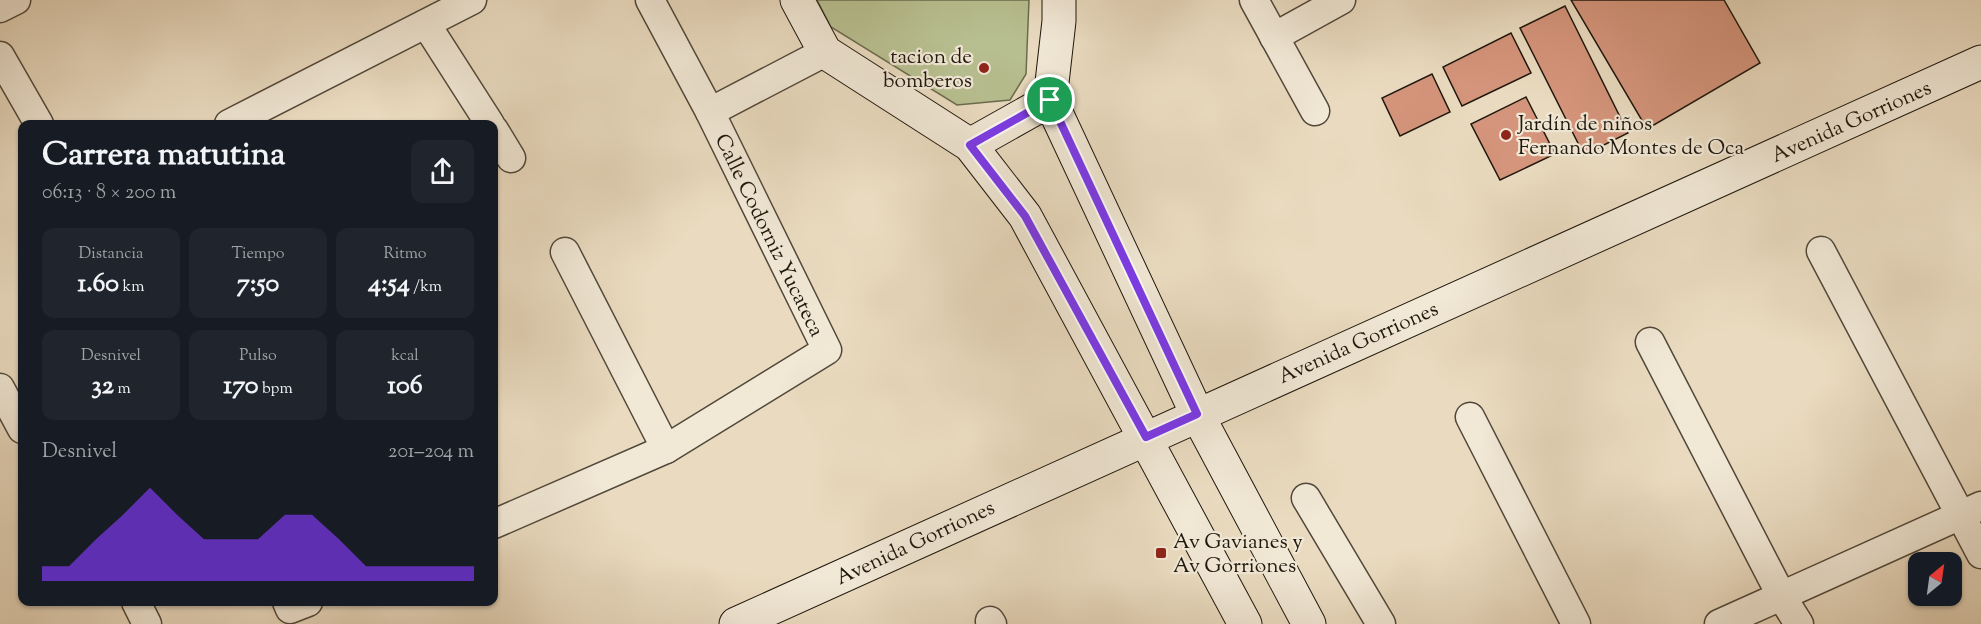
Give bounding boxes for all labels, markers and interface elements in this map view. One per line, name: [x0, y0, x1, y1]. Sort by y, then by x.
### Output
place label: tacion de bomberos: [883, 43, 972, 97]
marker: tacion de bomberos: [977, 61, 991, 75]
pin: [1024, 74, 1075, 125]
street label: Avenida Gorriones: [1767, 74, 1937, 172]
icon: arrive: [1033, 83, 1066, 116]
place label: Jardín de niños Fernando Montes de Oca: [1517, 110, 1745, 164]
marker: Jardín de niños Fernando Montes de Oca: [1499, 128, 1513, 142]
street label: Calle Codorniz Yucateca: [706, 129, 831, 343]
text: Carrera matutina: [42, 132, 285, 180]
button: share: [411, 140, 474, 203]
text: 06:13 · 8 × 200 m: [42, 179, 176, 208]
text: Distancia: [79, 243, 143, 266]
text: Tiempo: [231, 243, 285, 266]
text: Ritmo: [383, 243, 427, 266]
text: 1.60: [78, 266, 119, 303]
text: 7:50: [237, 266, 279, 303]
text: 4:54: [368, 266, 410, 303]
text: km: [119, 276, 144, 299]
text: /km: [410, 276, 442, 299]
street label: Avenida Gorriones: [1274, 295, 1444, 393]
text: Desnivel: [81, 345, 141, 368]
text: Pulso: [239, 345, 277, 368]
text: kcal: [391, 345, 419, 368]
text: 32: [91, 368, 114, 405]
text: 170: [223, 368, 259, 405]
text: 106: [387, 368, 423, 405]
text: m: [114, 378, 131, 401]
text: bpm: [259, 378, 293, 401]
text: Desnivel: [42, 438, 117, 467]
text: 201–204 m: [388, 438, 474, 467]
street label: Avenida Gorriones: [831, 494, 1000, 594]
place label: Av Gavianes y Av Gorriones: [1173, 528, 1303, 582]
marker: Av Gavianes y Av Gorriones: [1154, 546, 1168, 560]
north arrow: [1908, 552, 1962, 606]
map controls: [1908, 552, 1962, 606]

